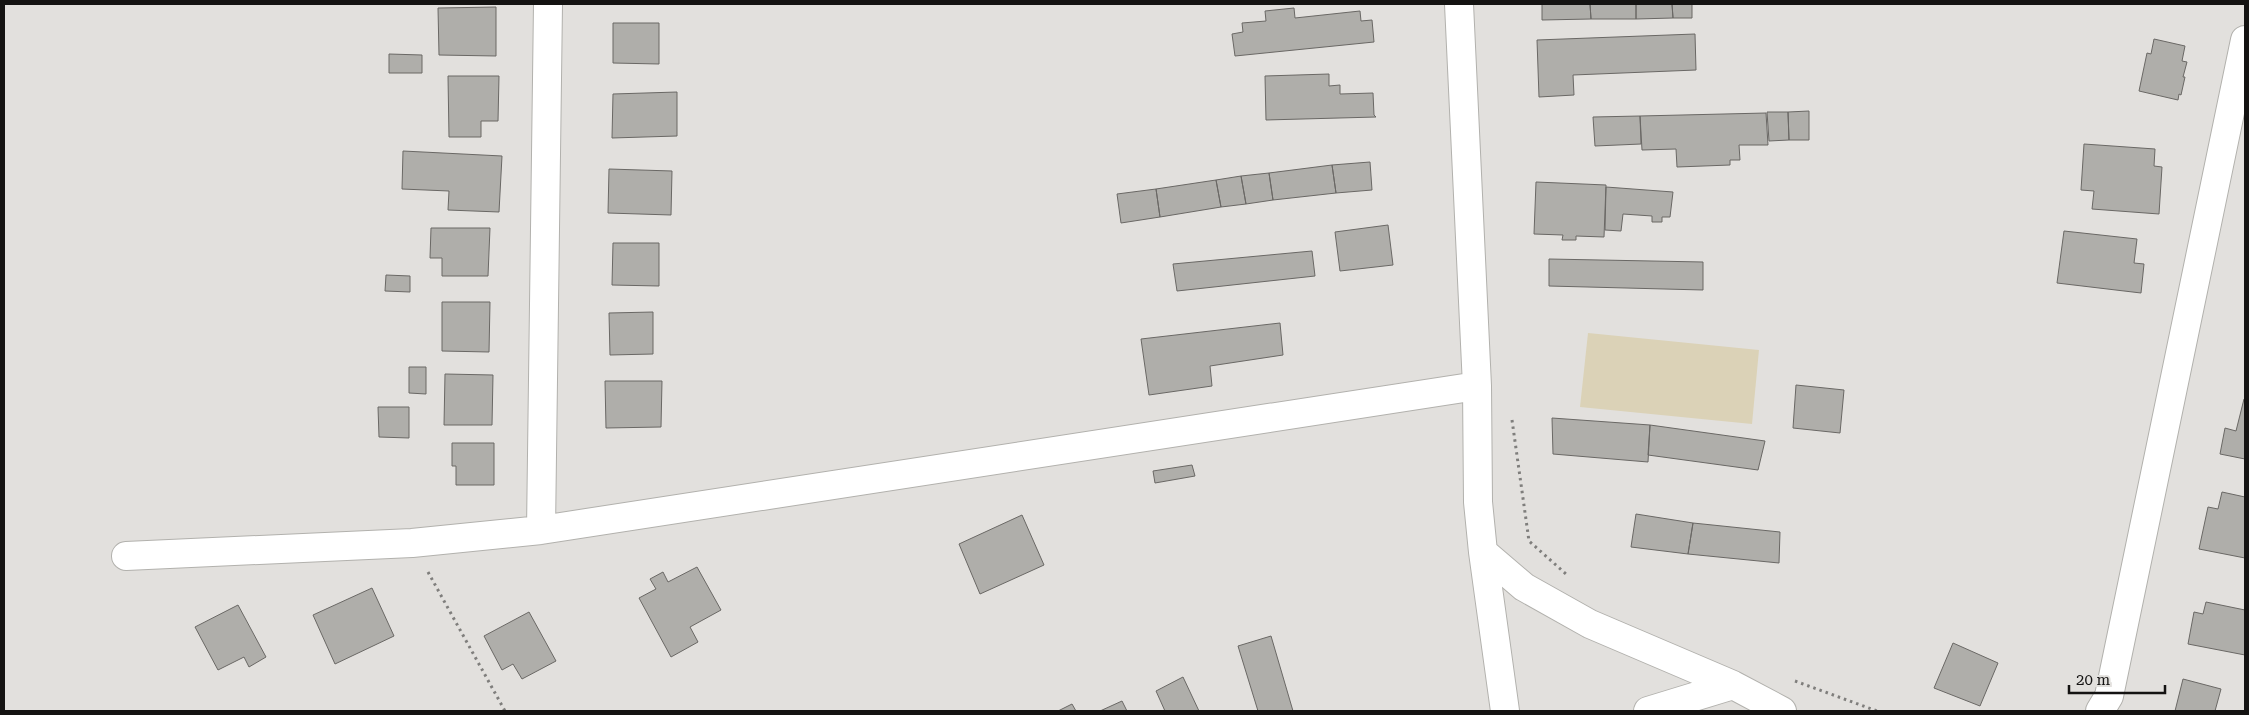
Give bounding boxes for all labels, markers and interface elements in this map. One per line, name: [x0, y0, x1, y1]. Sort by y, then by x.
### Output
scale bar: [2069, 662, 2165, 694]
text: 20 m: [2076, 671, 2111, 689]

